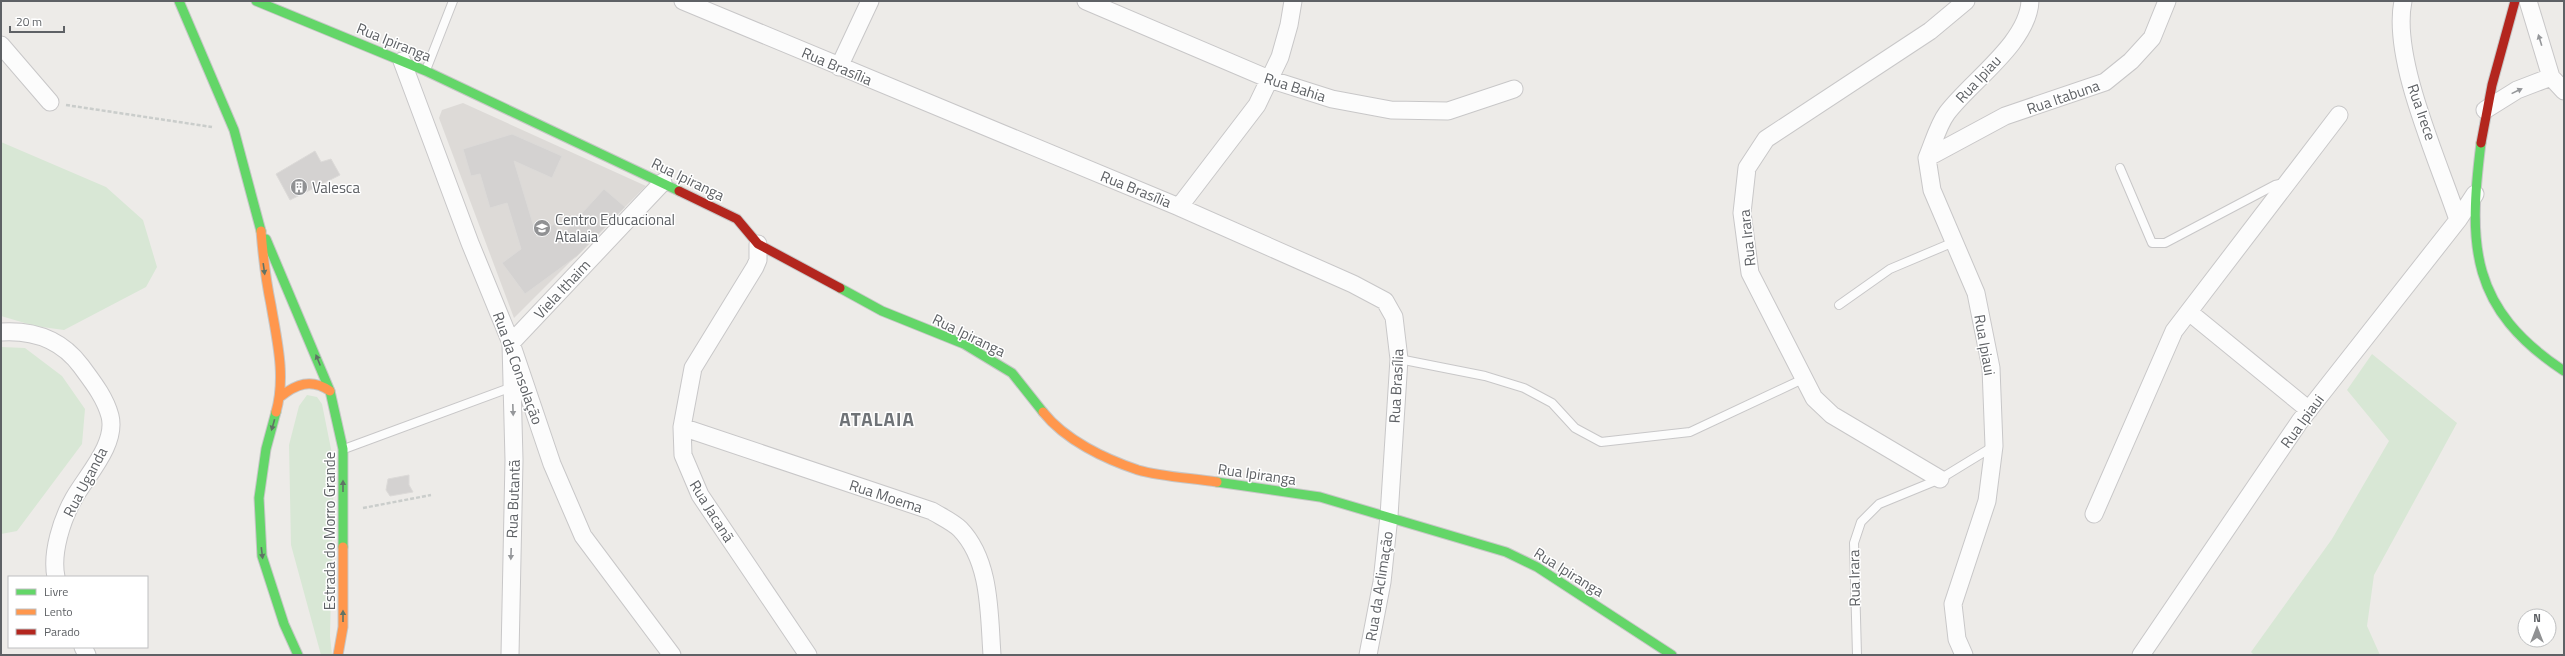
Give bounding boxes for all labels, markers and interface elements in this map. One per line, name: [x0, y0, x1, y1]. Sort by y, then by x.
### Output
scale bar: [10, 8, 64, 34]
text: 20 m: [16, 12, 42, 31]
street label: Rua Ipiranga: [353, 17, 435, 68]
one-way arrow: [2537, 33, 2543, 45]
street label: Rua Brasília: [798, 41, 876, 91]
street label: Rua Ipiau: [1950, 50, 2006, 108]
street label: Rua Bahia: [1261, 66, 1329, 108]
street label: Rua Itabuna: [2023, 74, 2103, 120]
street label: Rua Irece: [2402, 81, 2442, 143]
one-way arrow: [2511, 88, 2522, 94]
street label: Rua Ipiranga: [648, 151, 729, 207]
street label: Rua Brasília: [1097, 164, 1175, 214]
place label: Valesca: [312, 176, 360, 199]
building icon: Valesca: [289, 177, 309, 197]
place label: Centro Educacional Atalaia: [555, 208, 675, 248]
street label: Rua Irara: [1733, 208, 1761, 268]
school or university icon: Centro Educacional Atalaia: [532, 218, 552, 238]
street label: Viela Ithaim: [528, 254, 596, 324]
one-way arrow: [261, 263, 267, 275]
street label: Rua Ipiranga: [929, 307, 1010, 363]
street label: Rua da Consolação: [487, 308, 549, 428]
street label: Rua Ipiaui: [1968, 313, 2002, 377]
street label: Rua Brasília: [1383, 348, 1409, 424]
one-way arrow: [314, 354, 320, 366]
street label: Rua Ipiaui: [2275, 389, 2329, 453]
one-way arrow: [509, 404, 516, 416]
district label: ATALAIA: [839, 404, 915, 433]
one-way arrow: [269, 418, 275, 431]
street label: Rua Uganda: [57, 443, 113, 521]
street label: Estrada do Morro Grande: [318, 452, 341, 610]
street label: Rua Ipiranga: [1216, 457, 1298, 491]
street label: Rua Butantã: [500, 459, 526, 539]
street label: Rua Moema: [846, 473, 926, 519]
street label: Rua Jacanã: [684, 475, 740, 547]
one-way arrow: [340, 479, 346, 492]
street label: Rua da Aclimação: [1359, 529, 1399, 643]
street label: Rua Ipiranga: [1529, 541, 1609, 603]
one-way arrow: [259, 547, 265, 559]
one-way arrow: [508, 548, 514, 561]
street label: Rua Irara: [1842, 549, 1866, 607]
legend: [8, 576, 148, 648]
text: Livre: [44, 582, 68, 601]
text: Lento: [44, 602, 73, 621]
north arrow: [2517, 608, 2557, 648]
one-way arrow: [340, 609, 346, 622]
text: N: [2533, 610, 2541, 626]
text: Parado: [44, 622, 80, 641]

